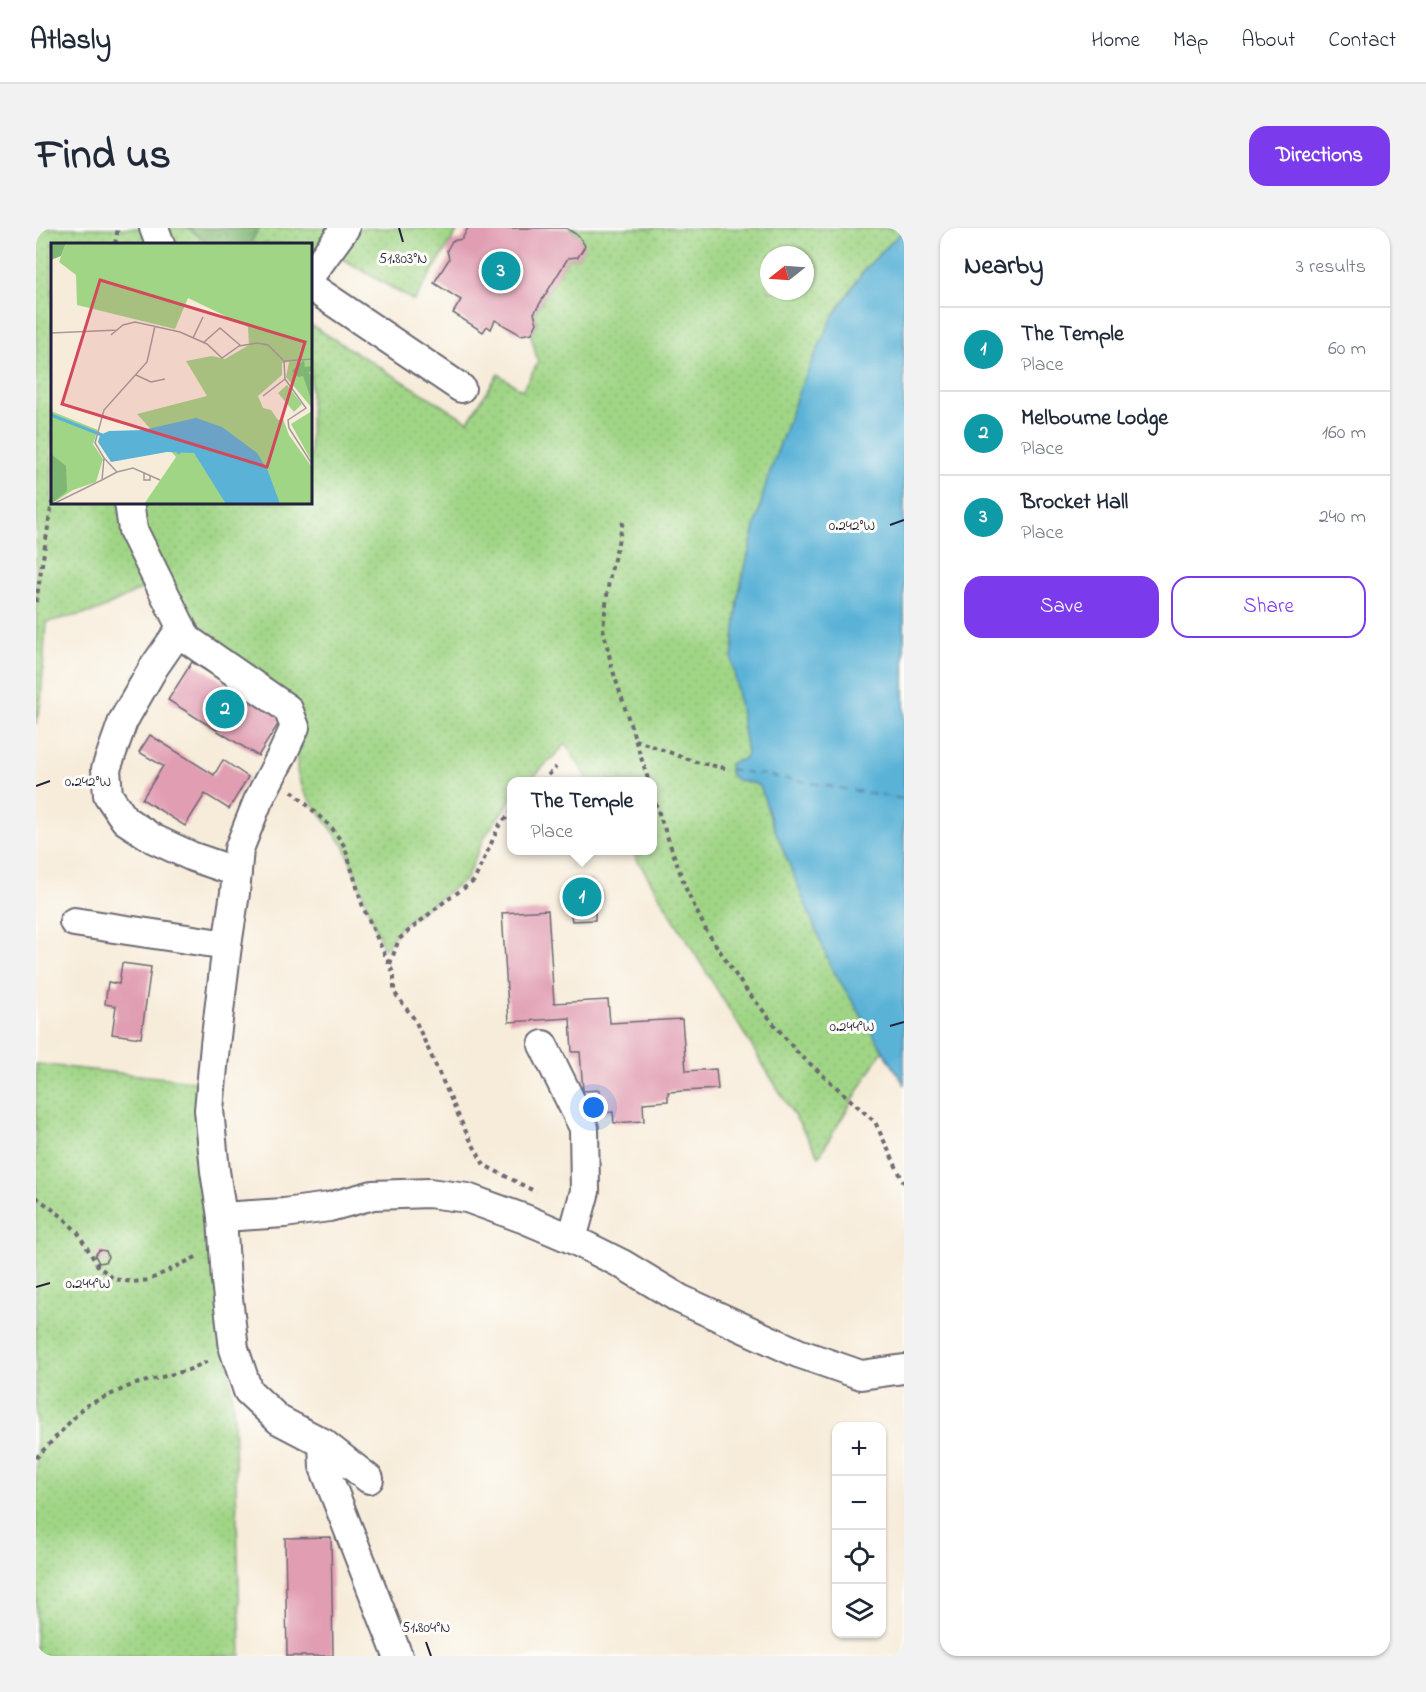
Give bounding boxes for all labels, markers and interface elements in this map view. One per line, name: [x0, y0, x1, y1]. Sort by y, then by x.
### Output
text: Atlasly: [30, 21, 111, 62]
text: Home: [1091, 26, 1140, 56]
text: Map: [1173, 26, 1208, 56]
text: About: [1241, 26, 1295, 56]
text: Contact: [1328, 26, 1396, 56]
text: Find us: [36, 126, 171, 187]
button: Directions: [1249, 126, 1390, 186]
inset map: [51, 243, 312, 504]
north arrow: [760, 246, 814, 300]
text: 51.803°N: [379, 248, 427, 270]
pin: 3: [482, 248, 520, 294]
text: Nearby: [964, 248, 1043, 286]
text: 3 results: [1296, 253, 1366, 282]
text: The Temple: [1021, 319, 1124, 351]
text: 1: [980, 335, 987, 364]
text: 60 m: [1328, 335, 1366, 364]
text: Place: [1021, 351, 1063, 380]
text: Melbourne Lodge: [1021, 403, 1168, 435]
text: 2: [979, 419, 988, 448]
text: 160 m: [1322, 419, 1366, 448]
text: Place: [1021, 435, 1063, 464]
text: Brocket Hall: [1021, 487, 1128, 519]
text: 3: [979, 503, 988, 532]
text: 240 m: [1319, 503, 1366, 532]
text: 0.242°W: [829, 515, 875, 537]
text: Place: [1021, 519, 1063, 548]
button: Save: [964, 576, 1159, 638]
button: Share: [1171, 576, 1366, 638]
pin: 2: [206, 686, 244, 732]
text: 0.242°W: [65, 771, 111, 793]
popup: [507, 777, 657, 855]
text: The Temple: [531, 786, 633, 818]
text: Place: [531, 818, 573, 847]
pin: 1: [562, 874, 602, 920]
text: 0.244°W: [829, 1016, 875, 1038]
your location: [579, 1093, 608, 1122]
text: 0.244°W: [65, 1273, 111, 1295]
map controls: [832, 1422, 886, 1638]
button: +: [832, 1422, 886, 1476]
button: −: [832, 1476, 886, 1530]
button: locate: [832, 1530, 886, 1584]
button: layers: [832, 1584, 886, 1638]
text: 51.804°N: [402, 1617, 450, 1639]

